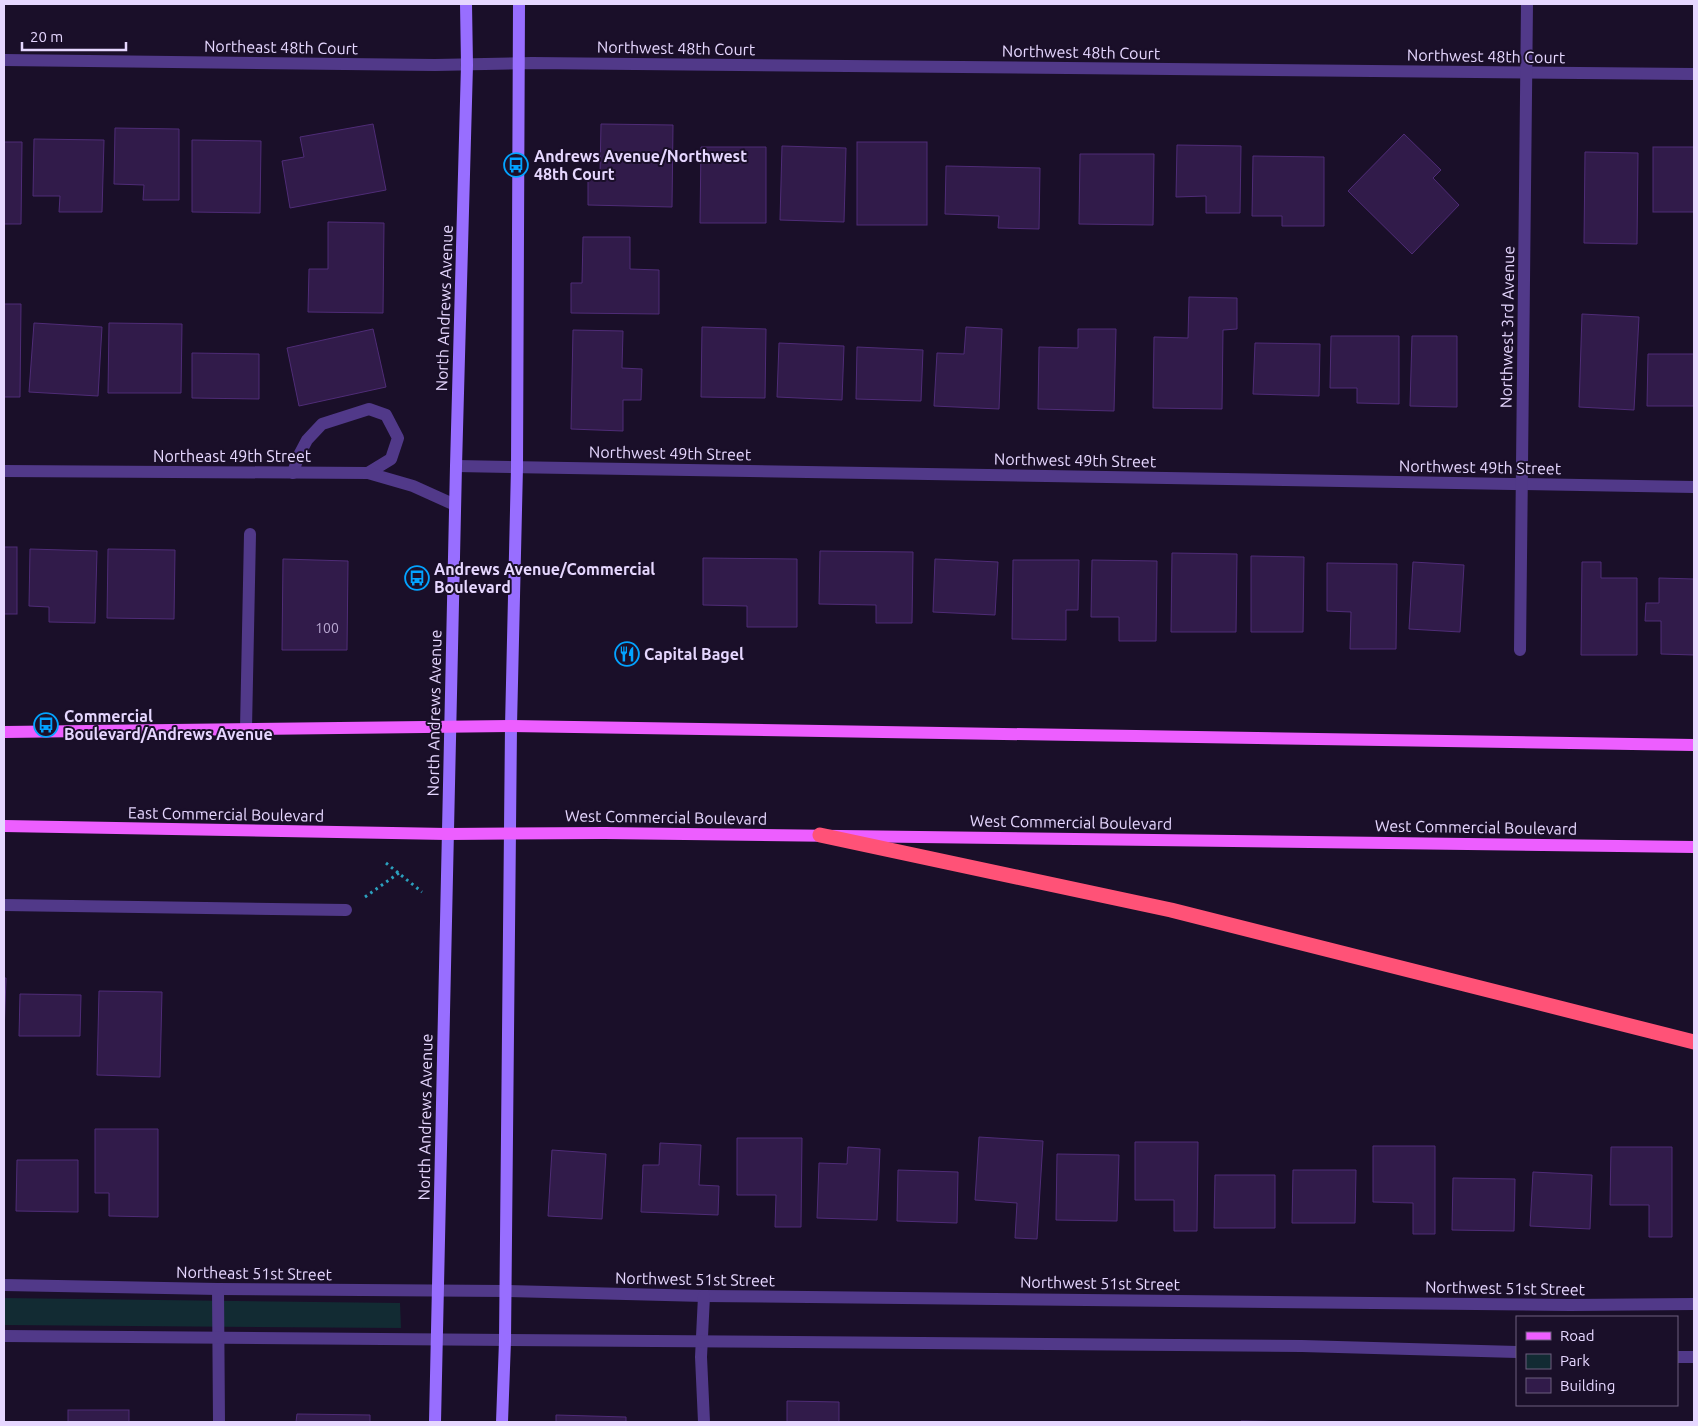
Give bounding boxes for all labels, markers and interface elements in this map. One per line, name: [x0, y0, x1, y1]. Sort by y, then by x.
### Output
scale bar: [22, 20, 126, 52]
text: 20 m: [30, 28, 63, 45]
street label: Northeast 48th Court: [204, 37, 359, 57]
street label: Northwest 48th Court: [597, 38, 756, 58]
street label: Northwest 48th Court: [1002, 42, 1161, 62]
street label: Northwest 48th Court: [1407, 46, 1566, 66]
place label: Andrews Avenue/Northwest 48th Court: [534, 147, 747, 183]
bus stop icon: Andrews Avenue/Northwest 48th Court: [503, 152, 529, 178]
street label: North Andrews Avenue: [432, 224, 456, 392]
street label: Northwest 3rd Avenue: [1497, 246, 1517, 408]
street label: Northwest 49th Street: [589, 443, 752, 463]
street label: Northeast 49th Street: [153, 447, 312, 465]
street label: Northwest 49th Street: [994, 450, 1157, 470]
street label: Northwest 49th Street: [1399, 457, 1562, 477]
place label: Andrews Avenue/Commercial Boulevard: [434, 560, 655, 596]
bus stop icon: Andrews Avenue/Commercial Boulevard: [404, 565, 430, 591]
house number: 100: [315, 620, 339, 636]
street label: North Andrews Avenue: [424, 630, 444, 796]
restaurant icon: Capital Bagel: [614, 641, 640, 667]
place label: Capital Bagel: [644, 645, 744, 663]
place label: Commercial Boulevard/Andrews Avenue: [64, 707, 273, 743]
bus stop icon: Commercial Boulevard/Andrews Avenue: [33, 712, 59, 738]
street label: East Commercial Boulevard: [128, 803, 324, 825]
street label: West Commercial Boulevard: [565, 806, 767, 828]
street label: West Commercial Boulevard: [970, 811, 1172, 833]
street label: West Commercial Boulevard: [1375, 816, 1577, 838]
street label: North Andrews Avenue: [415, 1034, 435, 1200]
street label: Northeast 51st Street: [176, 1263, 333, 1283]
street label: Northwest 51st Street: [615, 1269, 776, 1289]
street label: Northwest 51st Street: [1020, 1273, 1181, 1293]
street label: Northwest 51st Street: [1425, 1278, 1586, 1298]
legend: [1516, 1316, 1678, 1406]
text: Road: [1560, 1327, 1595, 1344]
text: Park: [1560, 1352, 1590, 1369]
text: Building: [1560, 1377, 1615, 1394]

